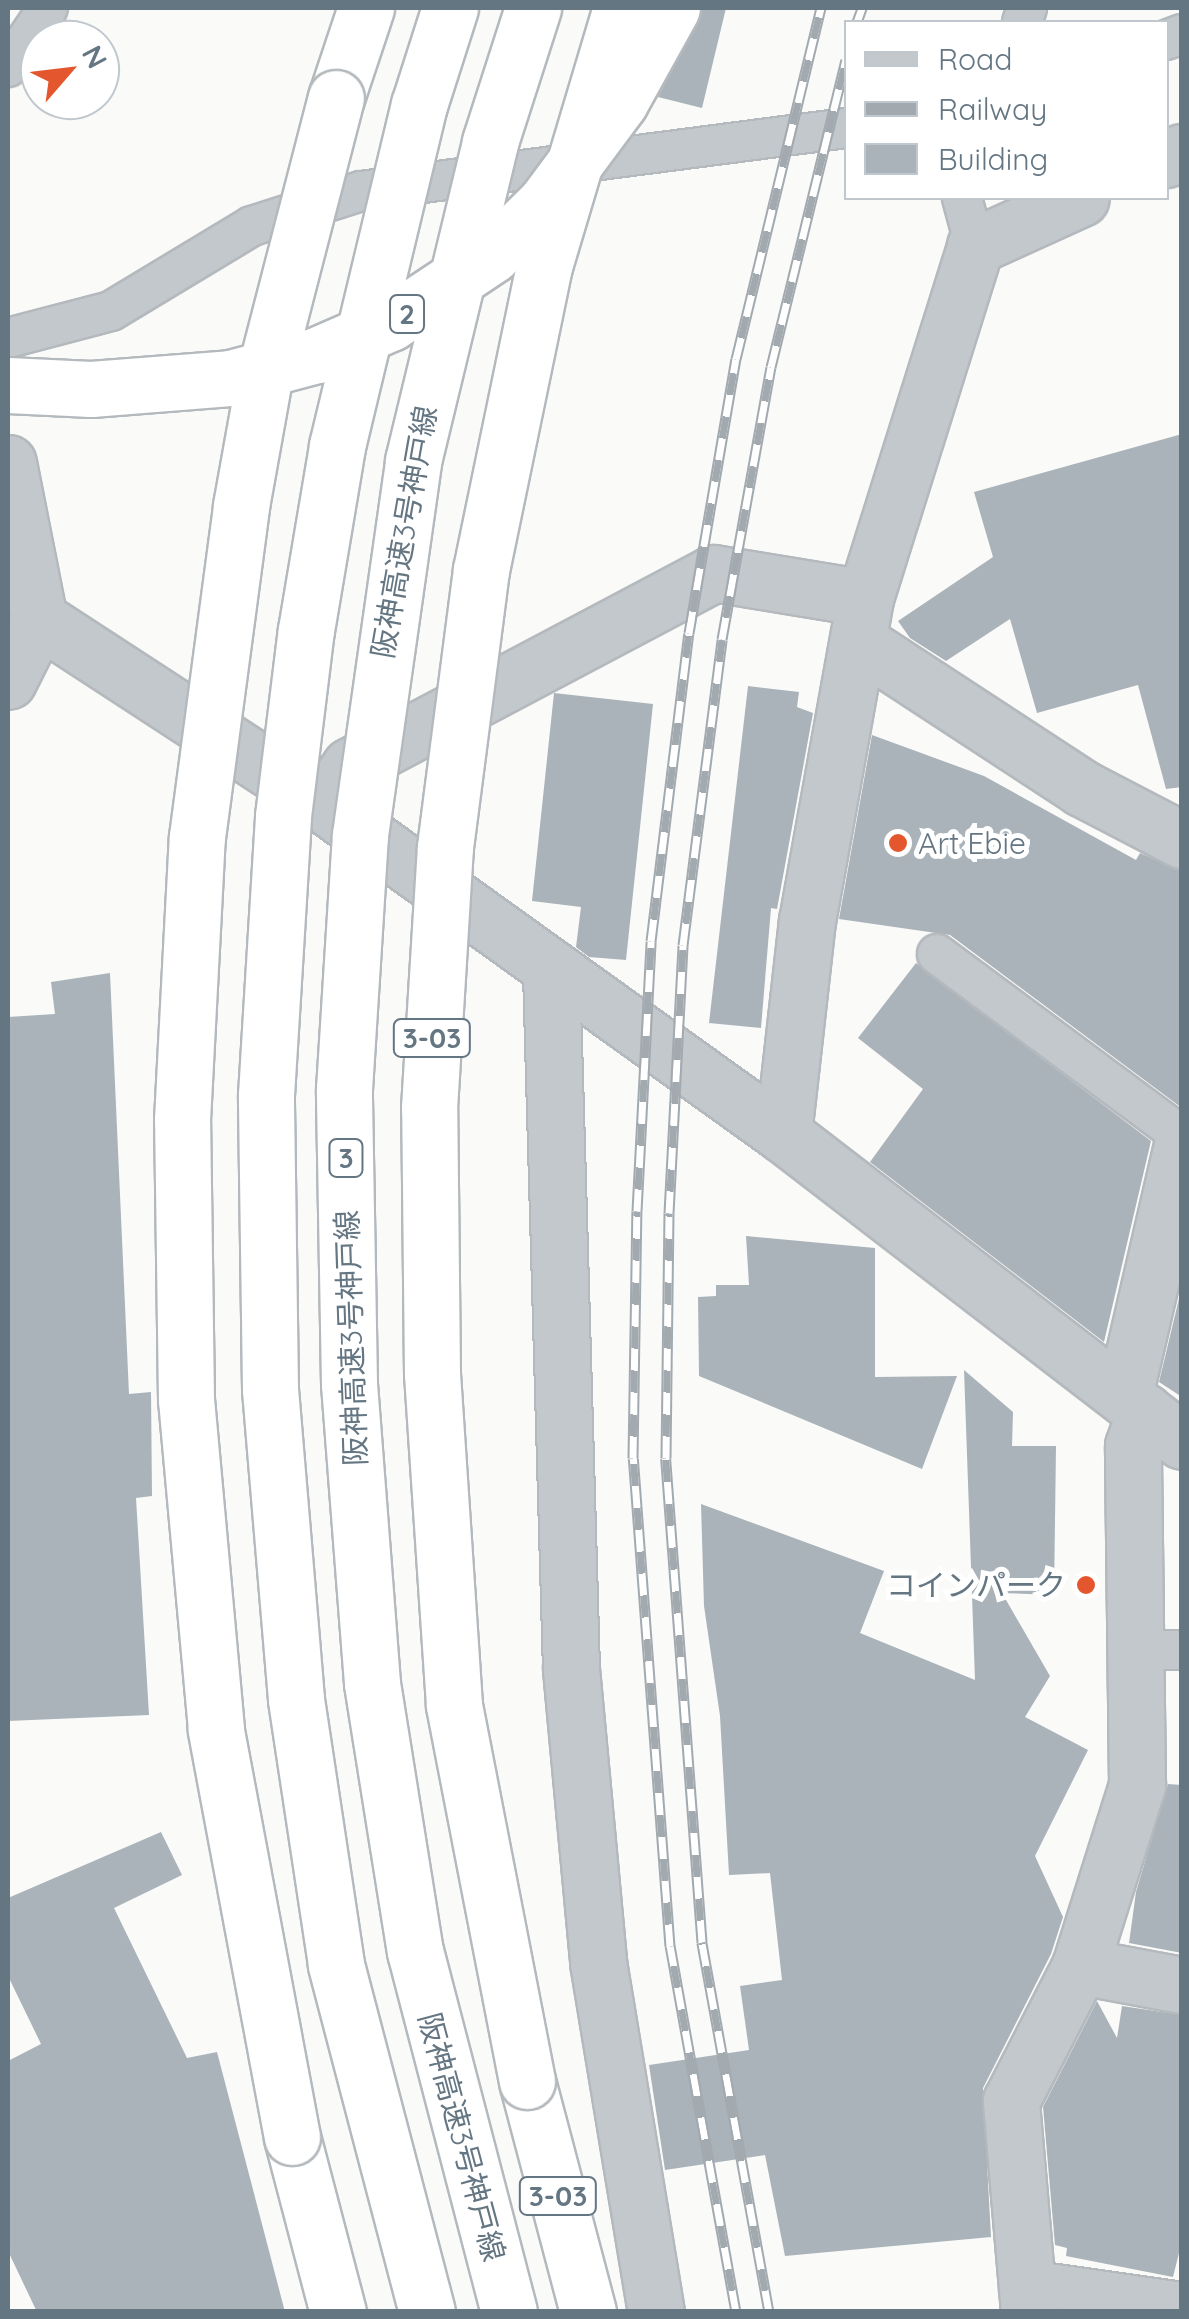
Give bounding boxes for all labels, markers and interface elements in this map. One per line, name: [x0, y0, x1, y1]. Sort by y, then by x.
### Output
north arrow: [20, 20, 120, 120]
legend: [844, 20, 1169, 200]
text: N: [75, 39, 115, 74]
text: Road: [938, 40, 1012, 78]
text: Railway: [938, 90, 1047, 128]
text: Building: [938, 140, 1048, 178]
road number: 2: [387, 291, 427, 337]
street label: 阪神高速3号神戸線: [364, 403, 444, 661]
place label: Art Ebie: [918, 825, 1026, 861]
marker: Art Ebie: [887, 832, 909, 854]
road number: 3-03: [392, 1015, 472, 1061]
road number: 3: [326, 1135, 366, 1181]
street label: 阪神高速3号神戸線: [329, 1210, 373, 1466]
place label: コインパーク: [886, 1567, 1066, 1603]
marker: コインパーク: [1075, 1574, 1097, 1596]
street label: 阪神高速3号神戸線: [412, 2009, 512, 2265]
road number: 3-03: [518, 2173, 598, 2219]

